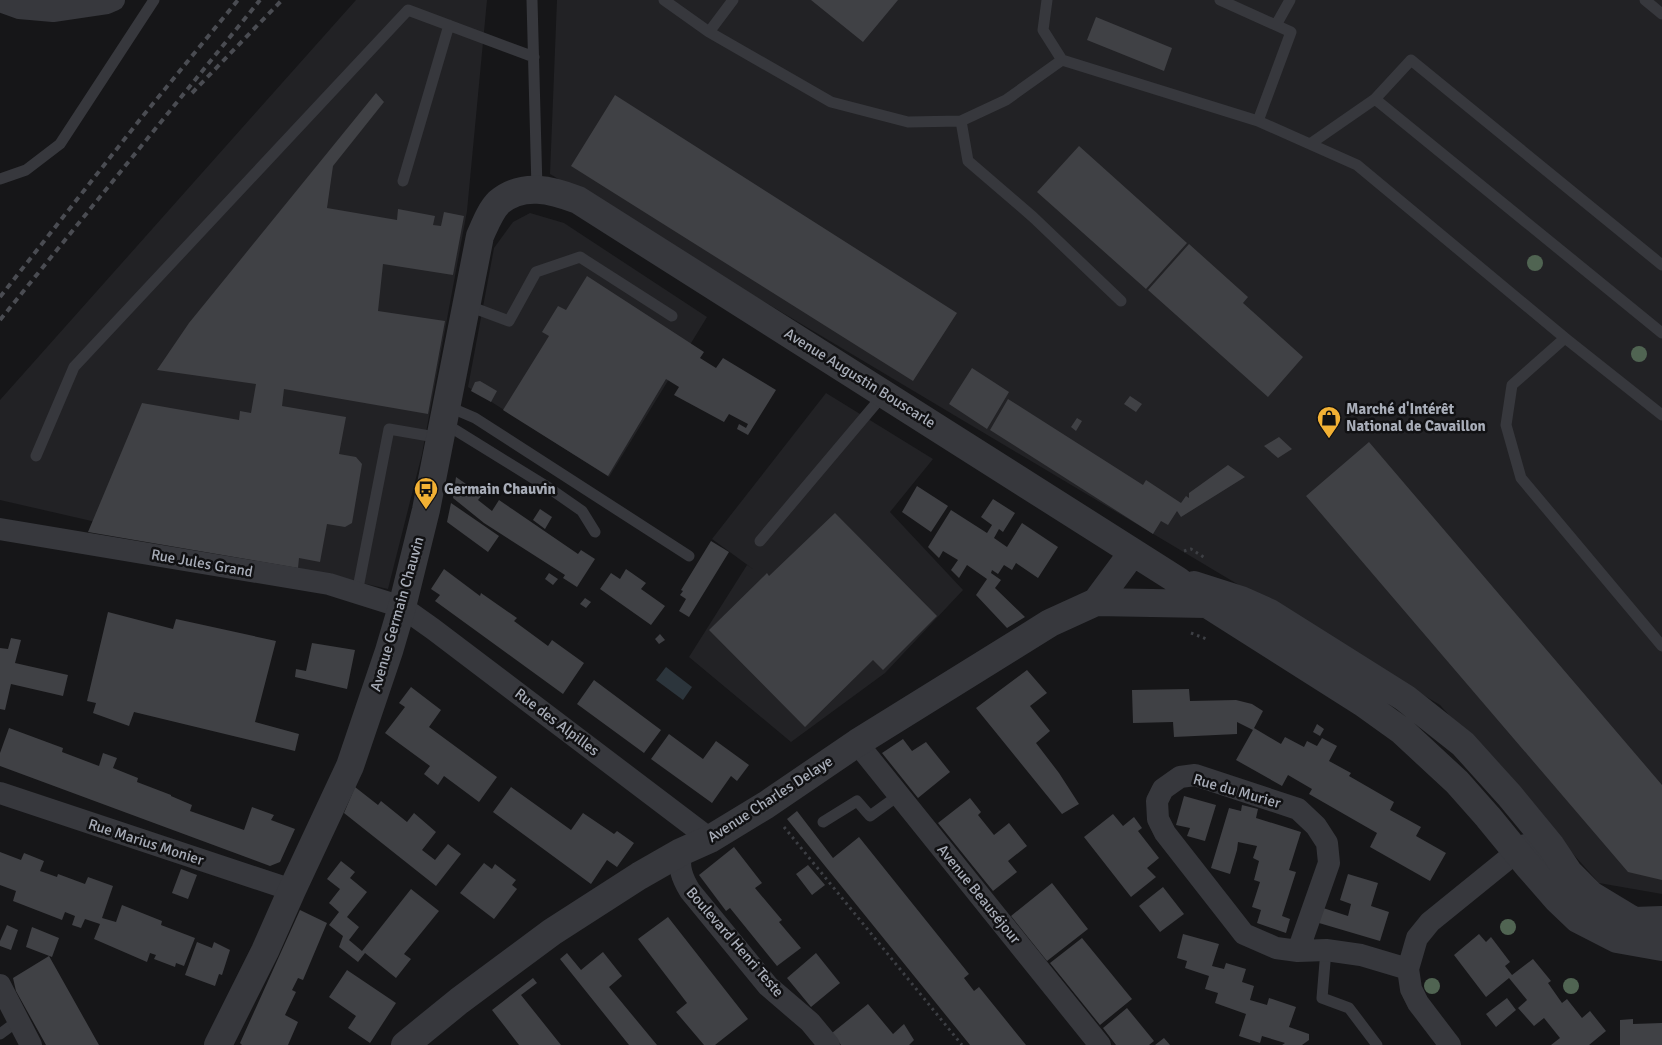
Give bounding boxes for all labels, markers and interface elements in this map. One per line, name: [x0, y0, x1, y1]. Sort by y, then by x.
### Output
street label: Avenue Augustin Bouscarle: [781, 324, 939, 432]
place label: Marché d'Intérêt National de Cavaillon: [1346, 400, 1486, 435]
shop icon: Marché d'Intérêt National de Cavaillon: [1316, 405, 1342, 439]
bus stop icon: Germain Chauvin: [413, 476, 439, 510]
place label: Germain Chauvin: [444, 480, 556, 498]
street label: Avenue Germain Chauvin: [366, 535, 428, 693]
street label: Rue Jules Grand: [150, 545, 254, 581]
street label: Rue des Alpilles: [511, 684, 603, 760]
street label: Avenue Charles Delaye: [704, 752, 836, 846]
street label: Rue du Murier: [1191, 770, 1283, 812]
street label: Rue Marius Monier: [86, 815, 207, 869]
street label: Avenue Beauséjour: [933, 841, 1025, 948]
street label: Boulevard Henri Teste: [682, 883, 788, 1001]

